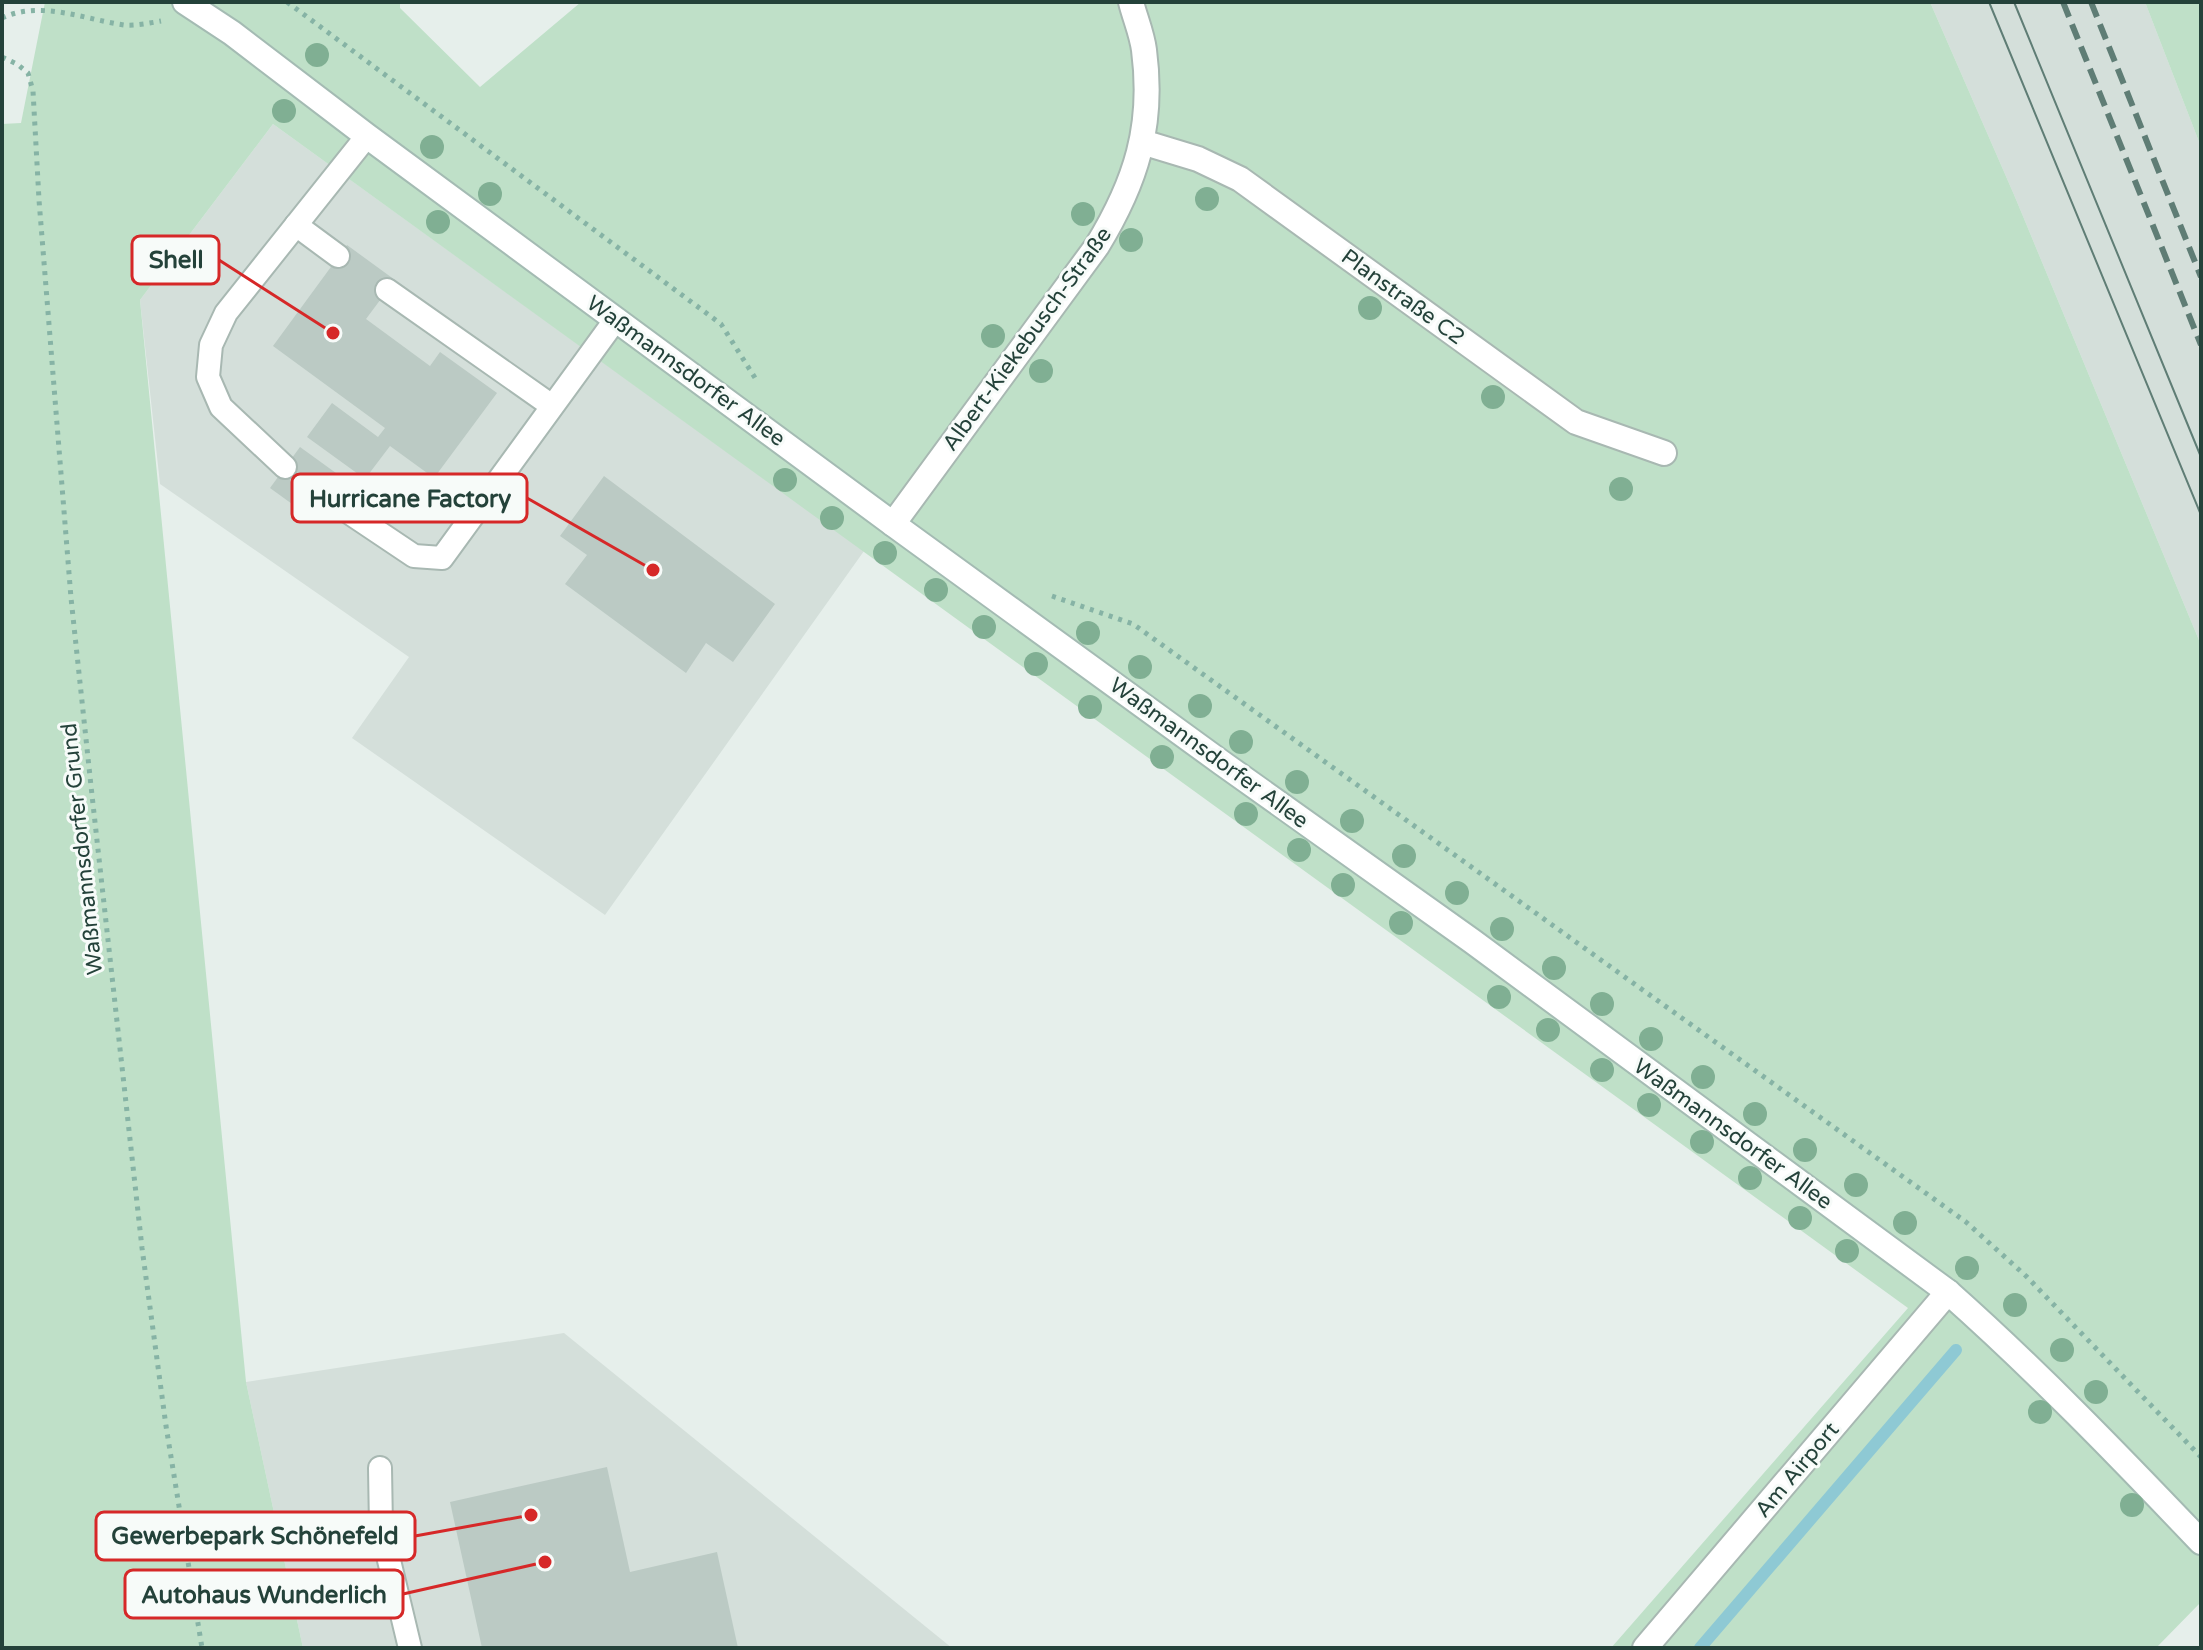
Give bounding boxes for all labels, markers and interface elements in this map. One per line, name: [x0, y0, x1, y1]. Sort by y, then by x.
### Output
street label: Albert-Kiekebusch-Straße: [937, 222, 1117, 456]
callout: Shell: [132, 236, 219, 284]
street label: Planstraße C2: [1336, 244, 1470, 350]
text: Shell: [149, 246, 203, 275]
street label: Waßmannsdorfer Allee: [582, 290, 790, 452]
callout: Hurricane Factory: [292, 474, 527, 522]
text: Hurricane Factory: [309, 485, 511, 514]
street label: Waßmannsdorfer Allee: [1105, 672, 1313, 834]
street label: Waßmannsdorfer Grund: [56, 722, 108, 976]
street label: Waßmannsdorfer Allee: [1629, 1053, 1837, 1215]
street label: Am Airport: [1750, 1417, 1844, 1523]
callout: Gewerbepark Schönefeld: [96, 1512, 415, 1560]
text: Gewerbepark Schönefeld: [111, 1522, 399, 1551]
callout: Autohaus Wunderlich: [125, 1570, 403, 1618]
text: Autohaus Wunderlich: [141, 1581, 387, 1610]

